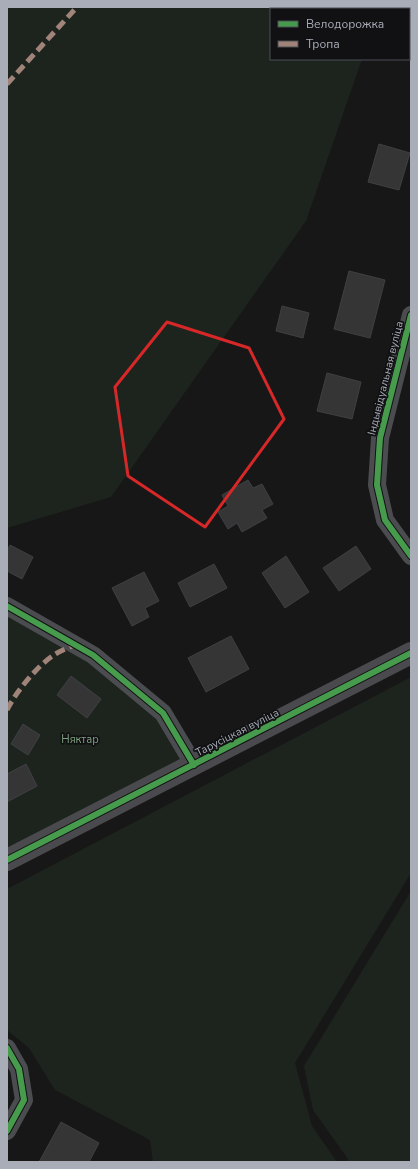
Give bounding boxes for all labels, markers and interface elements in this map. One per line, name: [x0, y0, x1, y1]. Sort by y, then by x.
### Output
legend: [270, 8, 410, 60]
text: Велодорожка: [306, 16, 384, 32]
text: Тропа: [306, 36, 340, 52]
street label: Індывідуальная вуліца: [364, 320, 407, 437]
street label: Тарусіцкая вуліца: [193, 705, 282, 760]
park label: Няктар: [61, 732, 99, 747]

